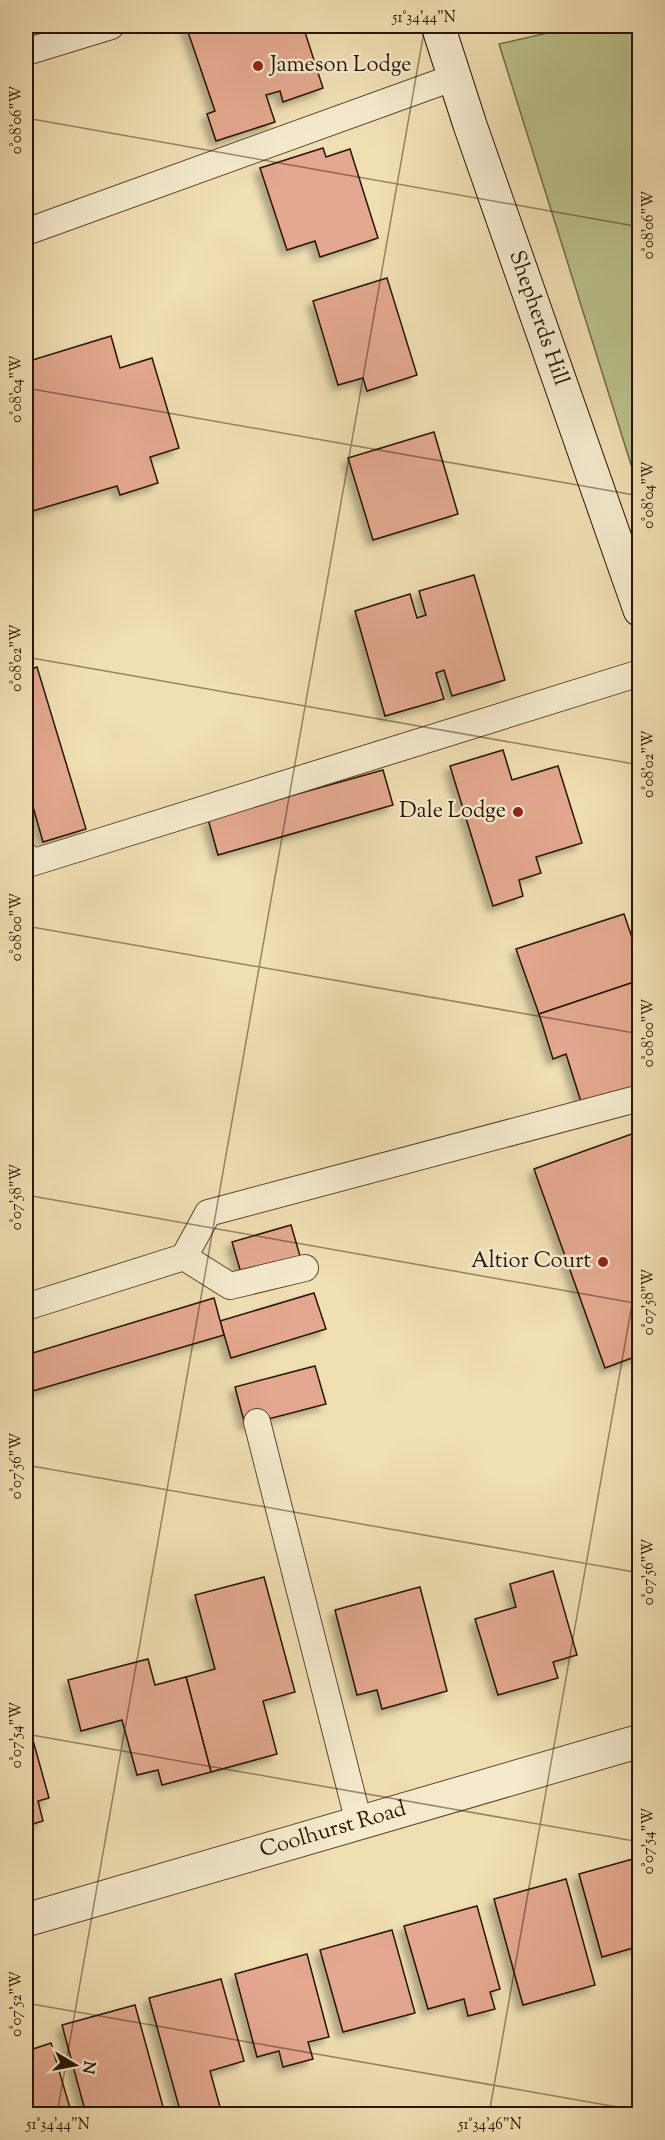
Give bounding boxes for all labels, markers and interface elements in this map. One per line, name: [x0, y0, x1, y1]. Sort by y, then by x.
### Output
text: 51°34'44"N: [391, 8, 456, 29]
place label: Jameson Lodge: [269, 50, 412, 82]
marker: Jameson Lodge: [251, 59, 265, 73]
text: 0°08'06"W: [7, 86, 28, 154]
text: 0°08'06"W: [639, 191, 660, 259]
street label: Shepherds Hill: [499, 247, 576, 390]
text: 0°08'04"W: [7, 355, 28, 423]
text: 0°08'04"W: [639, 461, 660, 529]
text: 0°08'02"W: [7, 624, 28, 692]
text: 0°08'02"W: [639, 730, 660, 798]
place label: Dale Lodge: [399, 796, 506, 828]
marker: Dale Lodge: [511, 805, 525, 819]
text: 0°08'00"W: [7, 893, 28, 961]
text: 0°08'00"W: [639, 999, 660, 1067]
text: 0°07'58"W: [7, 1163, 28, 1230]
place label: Altior Court: [471, 1246, 591, 1278]
marker: Altior Court: [596, 1255, 610, 1269]
text: 0°07'58"W: [639, 1268, 660, 1335]
text: 0°07'56"W: [7, 1432, 28, 1499]
text: 0°07'56"W: [639, 1538, 660, 1605]
text: 0°07'54"W: [7, 1702, 28, 1768]
street label: Coolhurst Road: [256, 1794, 410, 1867]
text: 0°07'54"W: [639, 1808, 660, 1874]
text: 0°07'52"W: [7, 1971, 28, 2037]
north arrow: [45, 2035, 105, 2095]
text: N: [75, 2059, 100, 2076]
text: 51°34'44"N: [25, 2115, 90, 2136]
text: 51°34'46"N: [457, 2115, 522, 2136]

